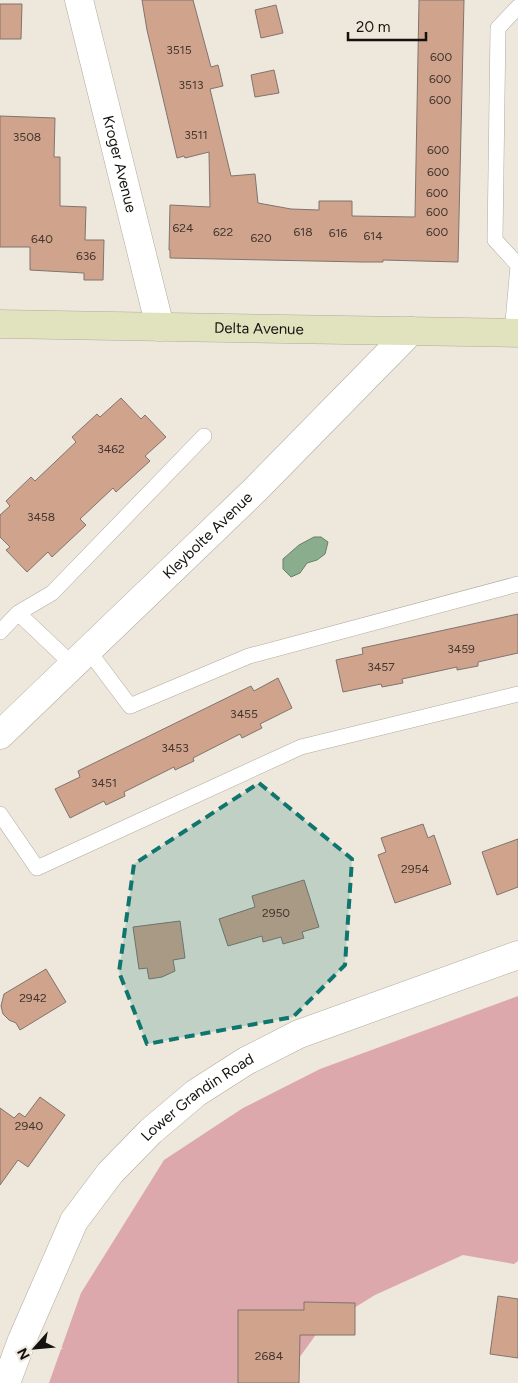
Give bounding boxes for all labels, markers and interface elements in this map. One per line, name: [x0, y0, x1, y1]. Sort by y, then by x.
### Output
scale bar: [348, 10, 426, 42]
text: 20 m: [356, 18, 390, 36]
house number: 3515: [166, 43, 192, 57]
house number: 600: [430, 50, 452, 64]
house number: 600: [429, 72, 451, 86]
house number: 3513: [179, 78, 203, 92]
house number: 600: [429, 93, 451, 107]
street label: Kroger Avenue: [99, 114, 140, 214]
house number: 3511: [184, 128, 208, 142]
house number: 3508: [13, 130, 41, 144]
house number: 600: [427, 143, 449, 157]
house number: 600: [427, 165, 449, 179]
house number: 600: [426, 186, 448, 200]
house number: 600: [426, 205, 448, 219]
house number: 624: [173, 221, 194, 235]
house number: 622: [213, 225, 233, 239]
house number: 618: [293, 225, 313, 239]
house number: 600: [426, 225, 448, 239]
house number: 616: [329, 226, 347, 240]
house number: 614: [363, 229, 383, 243]
house number: 620: [250, 231, 272, 245]
house number: 640: [31, 232, 53, 246]
house number: 636: [76, 249, 96, 263]
street label: Delta Avenue: [214, 319, 304, 338]
house number: 3462: [97, 442, 125, 456]
street label: Kleybolte Avenue: [159, 488, 256, 583]
house number: 3458: [27, 510, 55, 524]
house number: 3459: [447, 642, 475, 656]
house number: 3457: [367, 660, 395, 674]
house number: 3455: [230, 707, 258, 721]
house number: 3453: [161, 741, 189, 755]
house number: 3451: [91, 776, 117, 790]
house number: 2954: [401, 862, 429, 876]
house number: 2950: [262, 906, 290, 920]
house number: 2942: [19, 991, 47, 1005]
street label: Lower Grandin Road: [137, 1050, 257, 1145]
house number: 2940: [15, 1119, 44, 1133]
north arrow: [10, 1323, 60, 1373]
text: N: [14, 1345, 34, 1362]
house number: 2684: [255, 1349, 284, 1363]

